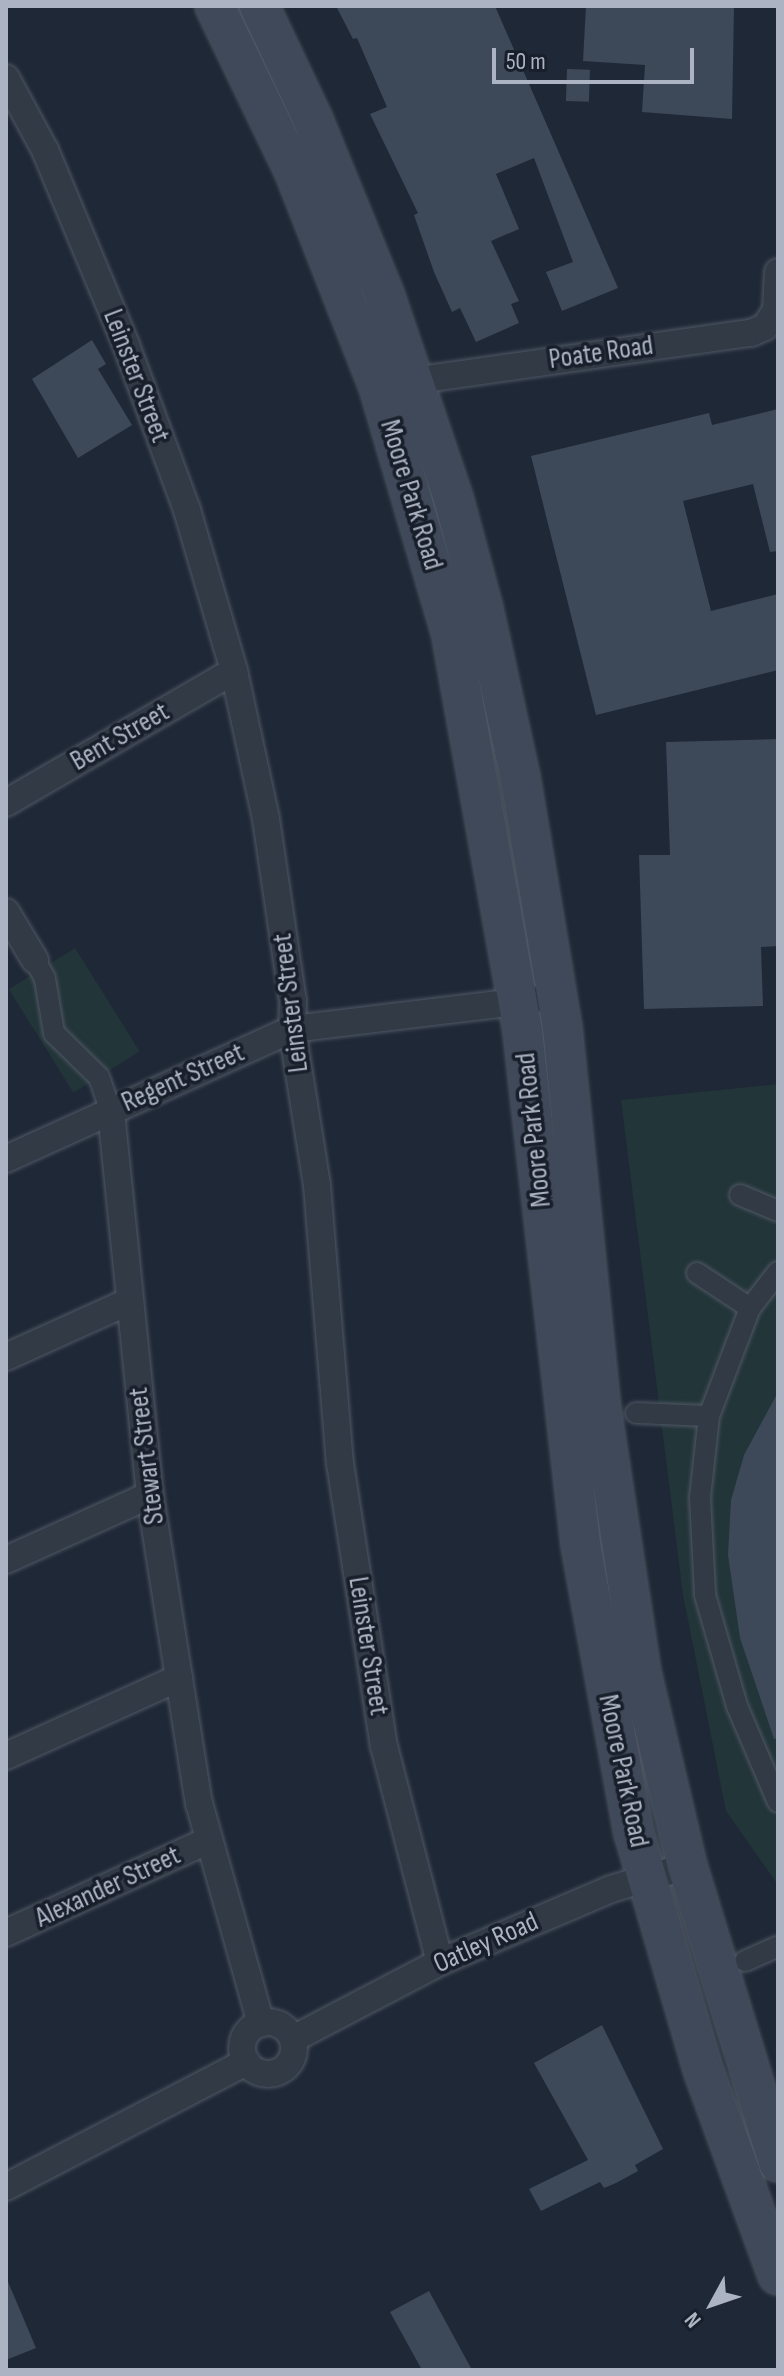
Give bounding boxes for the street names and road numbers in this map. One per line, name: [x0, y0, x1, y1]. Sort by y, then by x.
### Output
street label: Leinster Street: [95, 305, 177, 447]
street label: Poate Road: [547, 329, 655, 377]
street label: Moore Park Road: [372, 416, 450, 574]
street label: Bent Street: [65, 695, 175, 779]
street label: Leinster Street: [266, 932, 316, 1074]
street label: Regent Street: [117, 1036, 249, 1120]
street label: Moore Park Road: [509, 1051, 559, 1209]
street label: Stewart Street: [122, 1385, 172, 1527]
street label: Leinster Street: [340, 1574, 396, 1718]
street label: Moore Park Road: [590, 1692, 656, 1850]
street label: Alexander Street: [30, 1839, 186, 1935]
street label: Oatley Road: [428, 1905, 544, 1981]

